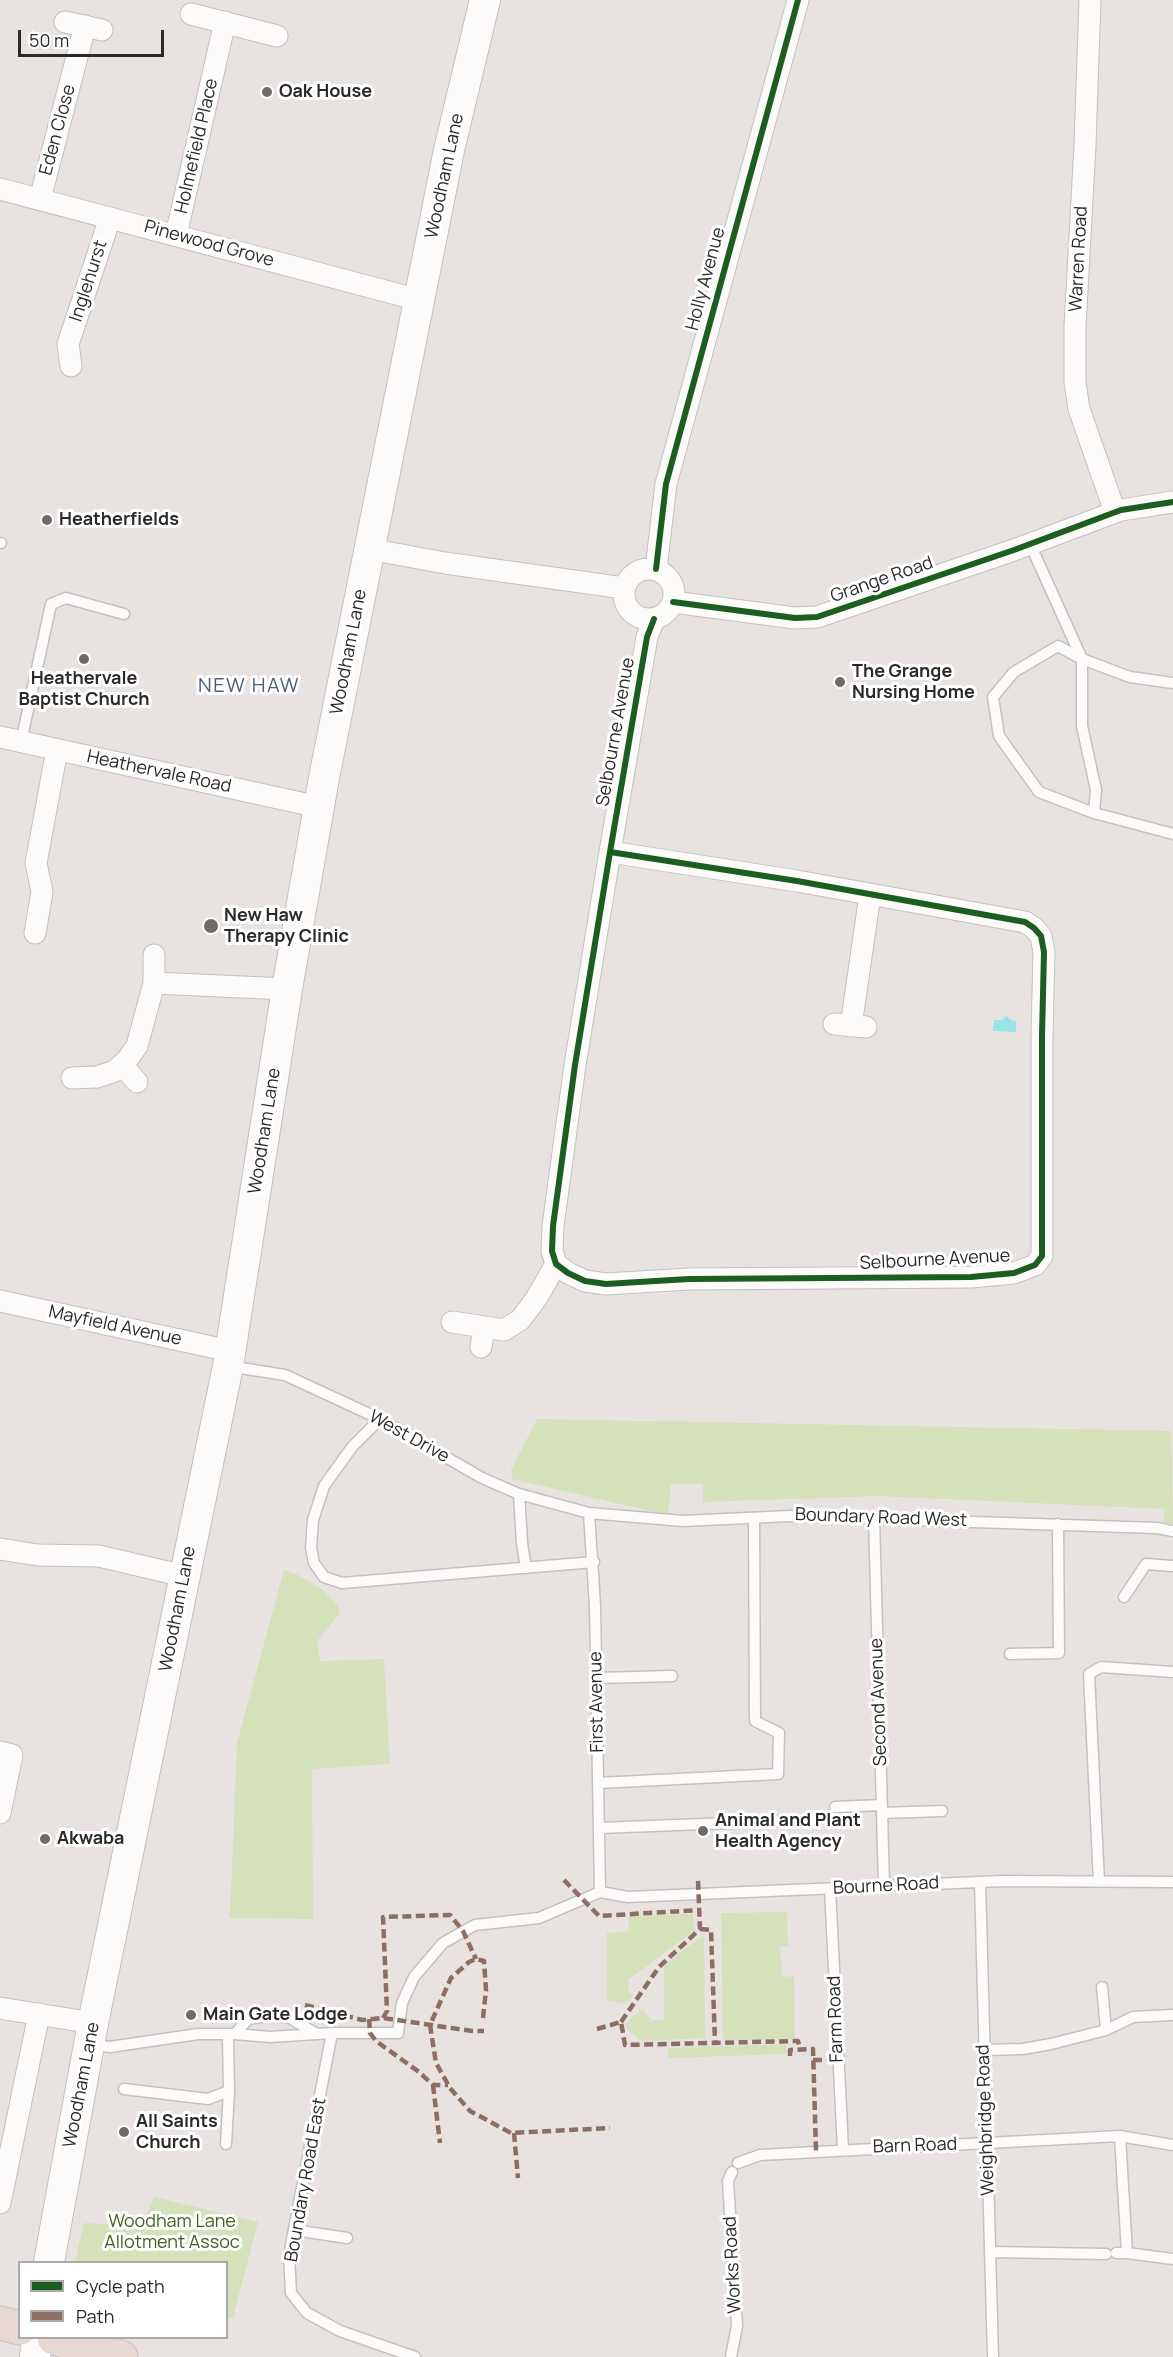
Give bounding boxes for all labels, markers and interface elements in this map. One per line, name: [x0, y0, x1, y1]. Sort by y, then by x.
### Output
scale bar: [21, 18, 166, 56]
text: 50 m: [29, 28, 69, 52]
street label: Holmefield Place: [171, 76, 223, 216]
place label: Oak House: [279, 81, 372, 103]
street label: Eden Close: [36, 82, 80, 178]
marker: Oak House: [260, 85, 274, 99]
street label: Woodham Lane: [421, 111, 469, 241]
street label: Warren Road: [1065, 205, 1093, 313]
street label: Pinewood Grove: [142, 216, 276, 272]
street label: Holly Avenue: [682, 225, 730, 333]
street label: Inglehurst: [66, 238, 112, 324]
place label: Heatherfields: [59, 509, 179, 531]
marker: Heatherfields: [40, 513, 54, 527]
street label: Grange Road: [828, 552, 936, 608]
street label: Woodham Lane: [326, 587, 372, 717]
marker: Heathervale Baptist Church: [77, 652, 91, 666]
street label: Selbourne Avenue: [592, 656, 640, 808]
place label: The Grange Nursing Home: [852, 661, 975, 704]
place label: Heathervale Baptist Church: [18, 668, 150, 710]
district label: NEW HAW: [198, 674, 300, 698]
marker: The Grange Nursing Home: [833, 675, 847, 689]
street label: Heathervale Road: [85, 746, 233, 798]
place label: New Haw Therapy Clinic: [224, 905, 349, 948]
marker: New Haw Therapy Clinic: [202, 917, 220, 935]
street label: Woodham Lane: [244, 1066, 286, 1196]
street label: Selbourne Avenue: [859, 1245, 1011, 1275]
street label: Mayfield Avenue: [46, 1301, 184, 1351]
street label: West Drive: [365, 1406, 453, 1468]
street label: Boundary Road West: [795, 1504, 967, 1532]
street label: Woodham Lane: [155, 1544, 201, 1674]
street label: Second Avenue: [866, 1637, 892, 1767]
street label: First Avenue: [585, 1651, 609, 1753]
place label: Animal and Plant Health Agency: [715, 1810, 861, 1852]
marker: Animal and Plant Health Agency: [696, 1824, 710, 1838]
place label: Akwaba: [57, 1828, 124, 1850]
marker: Akwaba: [38, 1832, 52, 1846]
street label: Bourne Road: [832, 1872, 940, 1900]
street label: Farm Road: [824, 1975, 848, 2063]
place label: Main Gate Lodge: [203, 2004, 348, 2026]
marker: Main Gate Lodge: [184, 2008, 198, 2022]
street label: Woodham Lane: [59, 2020, 105, 2150]
street label: Weighbridge Road: [973, 2044, 999, 2196]
street label: Boundary Road East: [281, 2096, 331, 2264]
place label: All Saints Church: [136, 2111, 218, 2154]
marker: All Saints Church: [117, 2125, 131, 2139]
street label: Barn Road: [872, 2134, 958, 2158]
park label: Woodham Lane Allotment Assoc: [104, 2211, 240, 2254]
street label: Works Road: [720, 2216, 746, 2314]
legend: [18, 2261, 228, 2339]
text: Cycle path: [76, 2274, 165, 2298]
text: Path: [76, 2304, 114, 2328]

